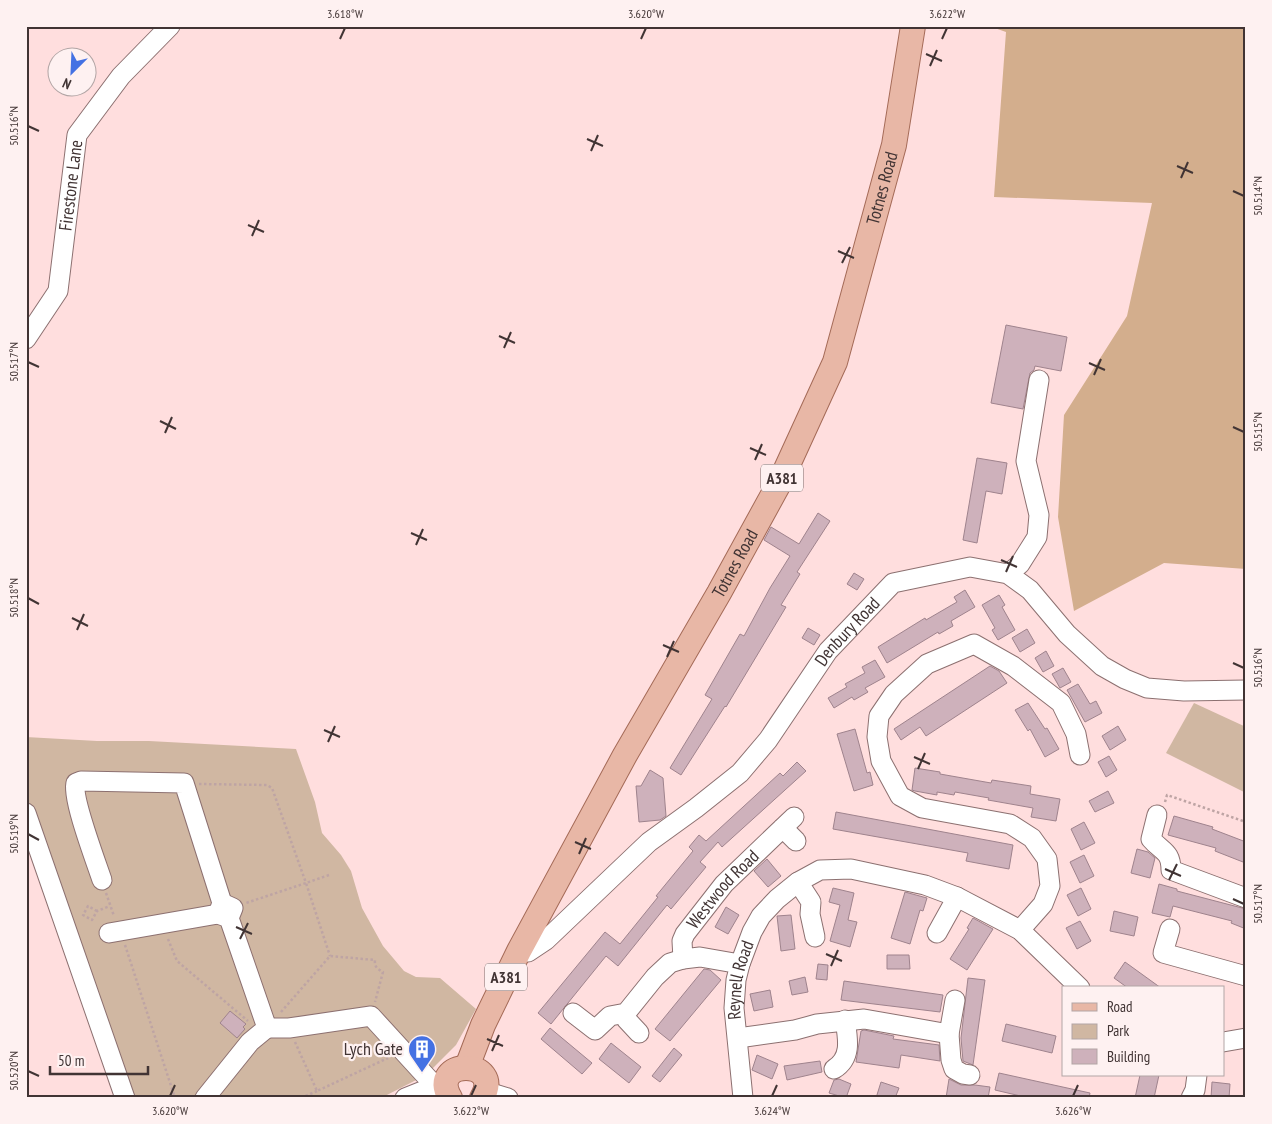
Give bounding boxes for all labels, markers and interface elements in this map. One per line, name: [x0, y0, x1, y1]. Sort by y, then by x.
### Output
text: 3.618°W: [327, 6, 363, 21]
text: 3.620°W: [628, 6, 664, 21]
text: 3.622°W: [929, 6, 965, 21]
north arrow: [48, 48, 98, 98]
text: N: [60, 74, 74, 94]
text: 50.516°N: [6, 106, 21, 146]
street label: Firestone Lane: [53, 139, 87, 232]
street label: Totnes Road: [861, 149, 903, 227]
text: 50.514°N: [1250, 176, 1265, 216]
text: 50.517°N: [6, 342, 21, 382]
text: 50.515°N: [1250, 412, 1265, 452]
road number: A381: [761, 464, 803, 492]
street label: Totnes Road: [707, 525, 763, 602]
text: 50.518°N: [6, 578, 21, 618]
street label: Denbury Road: [809, 592, 885, 670]
text: 50.516°N: [1250, 648, 1265, 688]
text: 50.519°N: [6, 814, 21, 854]
street label: Westwood Road: [681, 845, 764, 933]
text: 50.517°N: [1250, 884, 1265, 924]
street label: Reynell Road: [722, 937, 759, 1021]
road number: A381: [485, 964, 527, 990]
legend: [1062, 986, 1224, 1076]
text: Road: [1107, 997, 1133, 1016]
text: Park: [1107, 1021, 1129, 1040]
building icon: Lych Gate: [407, 1034, 437, 1073]
place label: Lych Gate: [344, 1037, 403, 1060]
scale bar: [50, 1044, 148, 1076]
text: Building: [1107, 1047, 1150, 1066]
text: 50.520°N: [6, 1051, 21, 1091]
text: 50 m: [58, 1051, 84, 1070]
text: 3.620°W: [152, 1103, 188, 1118]
text: 3.622°W: [453, 1103, 489, 1118]
text: 3.624°W: [754, 1103, 790, 1118]
text: 3.626°W: [1055, 1103, 1091, 1118]

